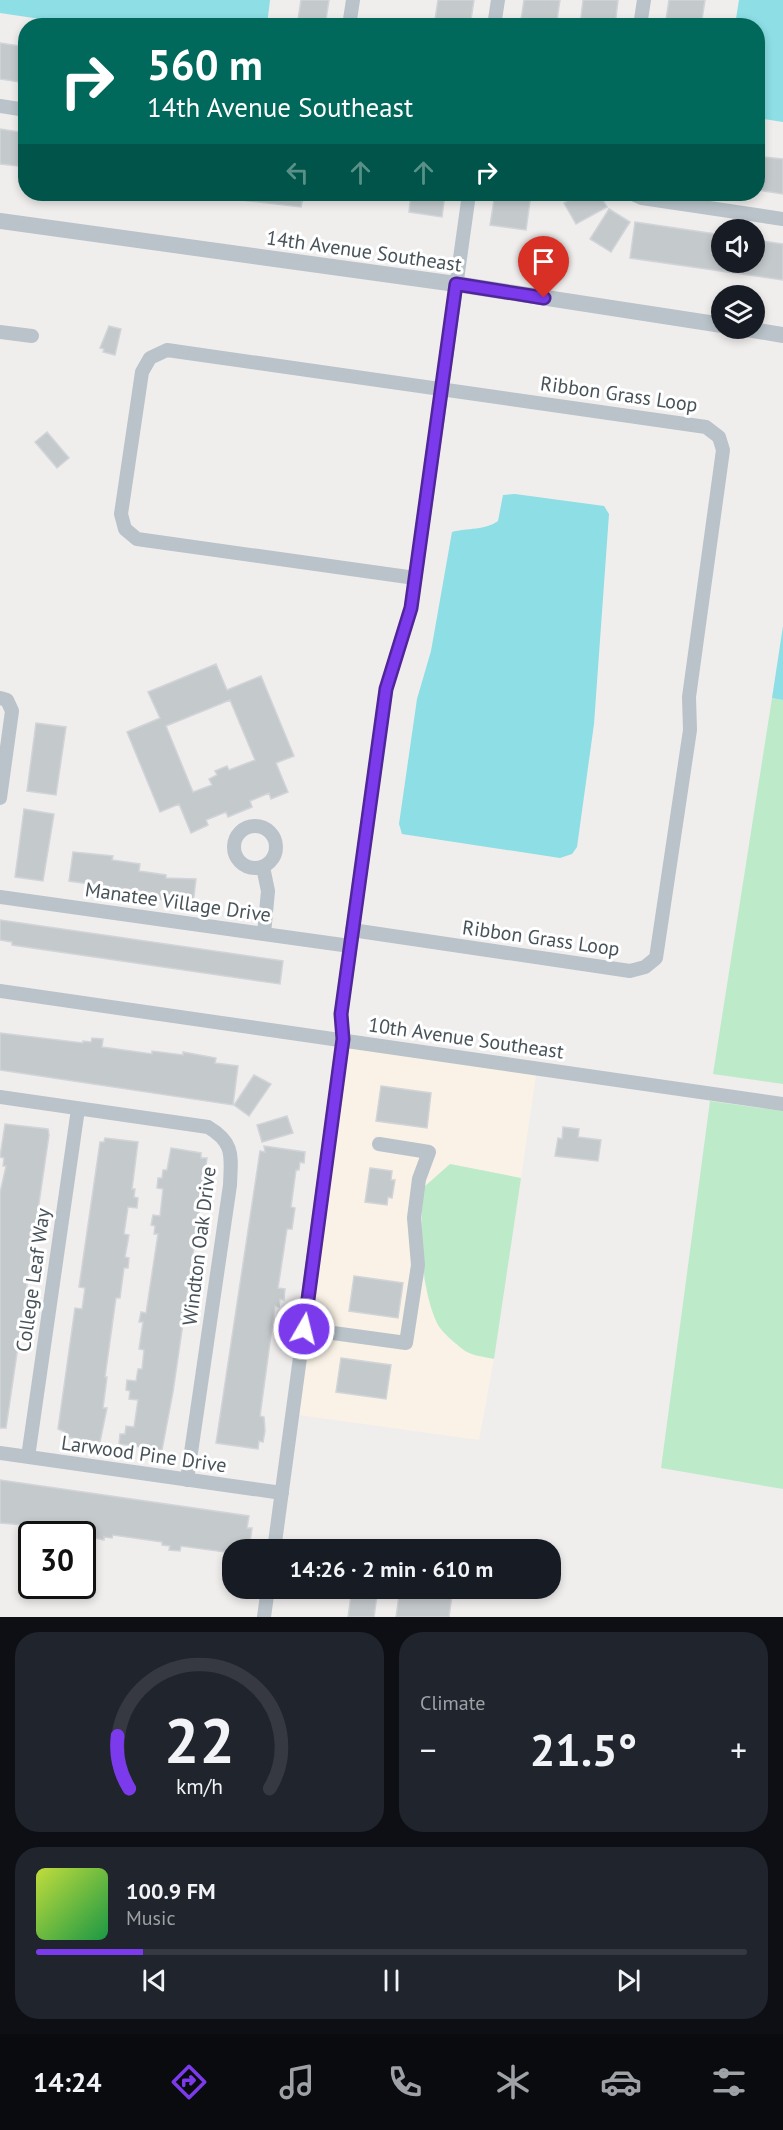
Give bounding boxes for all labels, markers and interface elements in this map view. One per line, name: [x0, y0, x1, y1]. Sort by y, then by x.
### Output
text: 560 m: [147, 37, 263, 92]
icon: right: [48, 42, 126, 120]
text: 14th Avenue Southeast: [147, 90, 413, 124]
icon: left: [281, 156, 314, 189]
icon: ahead: [344, 156, 377, 189]
icon: ahead: [407, 156, 440, 189]
icon: right: [470, 156, 503, 189]
map controls: [711, 219, 765, 339]
button: sound: [711, 219, 765, 273]
street label: 14th Avenue Southeast: [265, 224, 464, 278]
pin: [518, 236, 569, 298]
icon: arrive: [527, 245, 560, 278]
button: layers: [711, 285, 765, 339]
street label: Ribbon Grass Loop: [539, 370, 699, 418]
street label: Manatee Village Drive: [83, 876, 273, 928]
street label: Ribbon Grass Loop: [461, 914, 621, 962]
street label: 10th Avenue Southeast: [367, 1011, 566, 1065]
street label: Windton Oak Drive: [176, 1165, 222, 1327]
street label: College Leaf Way: [10, 1206, 56, 1354]
position arrow: [272, 1297, 336, 1361]
street label: Larwood Pine Drive: [60, 1430, 228, 1478]
speed limit sign: 30: [18, 1521, 96, 1599]
text: 14:26 · 2 min · 610 m: [290, 1555, 493, 1583]
text: Climate: [420, 1690, 486, 1716]
text: 22: [164, 1699, 235, 1780]
text: 21.5°: [530, 1720, 637, 1778]
text: −: [420, 1728, 437, 1771]
text: +: [730, 1728, 747, 1771]
text: km/h: [176, 1772, 223, 1800]
text: 100.9 FM: [126, 1877, 216, 1905]
text: Music: [126, 1905, 175, 1931]
icon: previous: [138, 1964, 171, 1997]
icon: pause: [375, 1964, 408, 1997]
icon: next: [612, 1964, 645, 1997]
icon: directions: [168, 2061, 210, 2103]
icon: music: [276, 2061, 318, 2103]
icon: phone: [384, 2061, 426, 2103]
icon: climate: [492, 2061, 534, 2103]
icon: car: [600, 2061, 642, 2103]
icon: filters: [708, 2061, 750, 2103]
text: 14:24: [33, 2065, 102, 2099]

